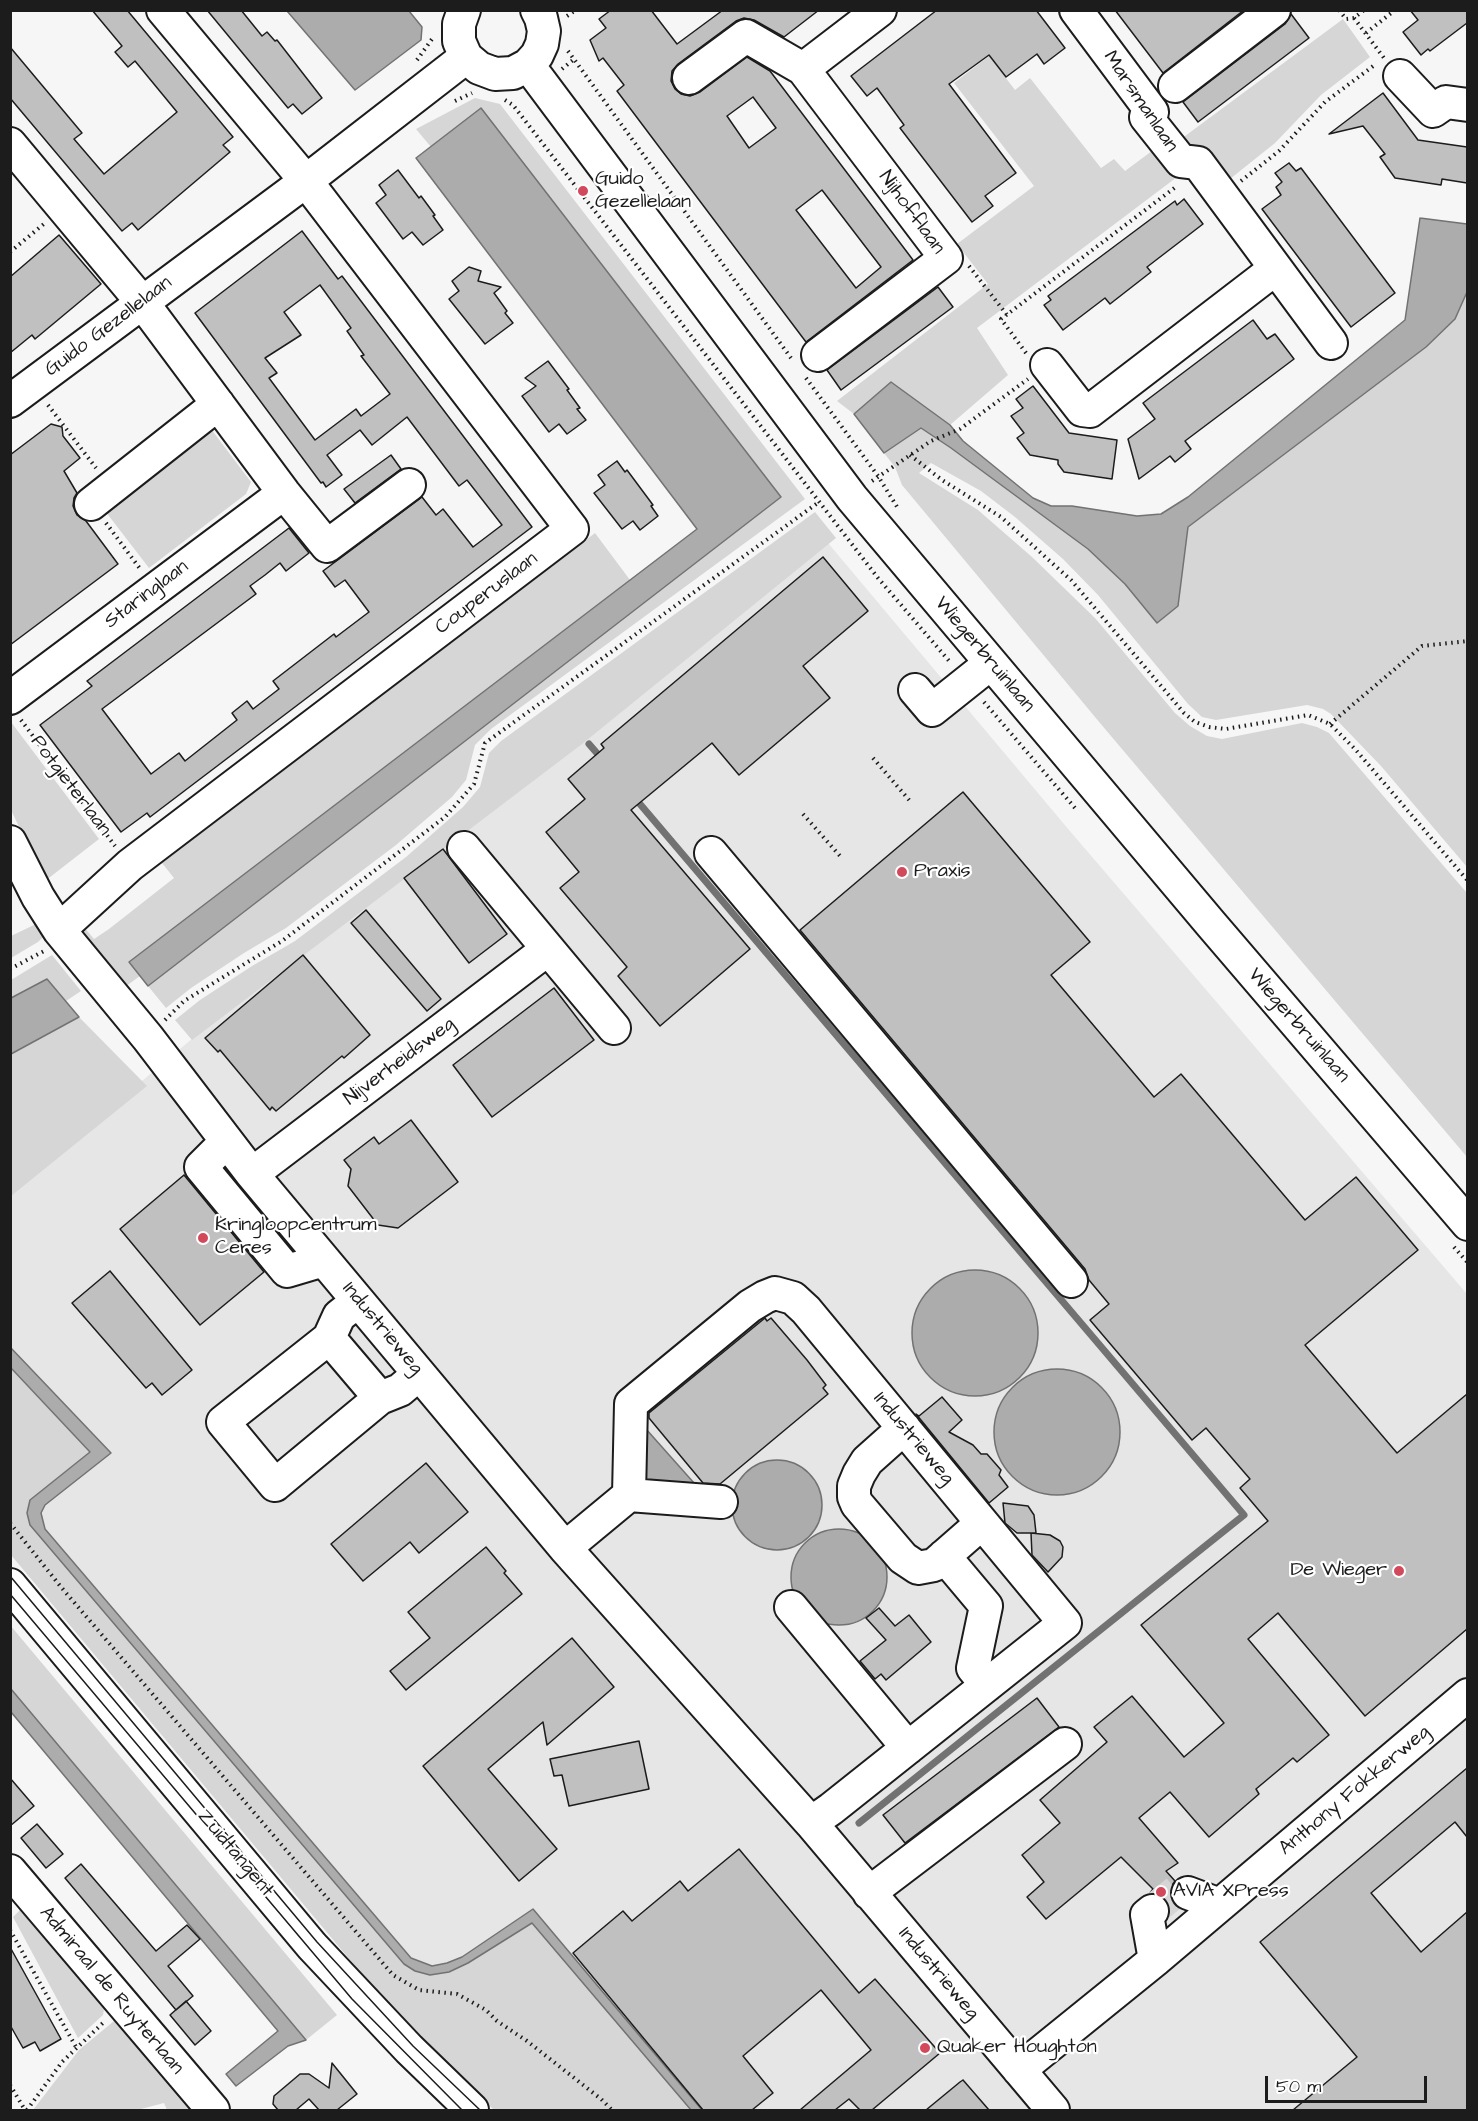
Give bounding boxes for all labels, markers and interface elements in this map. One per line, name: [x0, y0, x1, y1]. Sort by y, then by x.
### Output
street label: Marsmanlaan: [1097, 47, 1183, 157]
street label: Nijhofflaan: [873, 166, 949, 260]
place label: Guido Gezellelaan: [595, 168, 691, 215]
marker: Guido Gezellelaan: [576, 184, 590, 198]
street label: Guido Gezellelaan: [41, 272, 177, 382]
street label: Couperuslaan: [431, 548, 543, 640]
street label: Staringlaan: [100, 556, 194, 634]
street label: Wiegerbruinlaan: [929, 592, 1039, 718]
street label: Potgieterlaan: [24, 731, 116, 841]
place label: Praxis: [914, 860, 970, 884]
marker: Praxis: [895, 865, 909, 879]
street label: Wiegerbruinlaan: [1242, 964, 1354, 1088]
street label: Nijverheidsweg: [340, 1012, 460, 1112]
place label: Kringloopcentrum Ceres: [215, 1214, 377, 1261]
marker: Kringloopcentrum Ceres: [196, 1231, 210, 1245]
street label: Industrieweg: [336, 1278, 428, 1380]
street label: Industrieweg: [867, 1388, 959, 1490]
place label: De Wieger: [1290, 1559, 1387, 1583]
marker: De Wieger: [1392, 1564, 1406, 1578]
street label: Anthony Fokkerweg: [1275, 1721, 1435, 1861]
street label: Zuidtangent: [192, 1805, 278, 1903]
place label: AVIA XPress: [1173, 1880, 1289, 1904]
marker: AVIA XPress: [1154, 1885, 1168, 1899]
street label: Admiraal de Ruyterlaan: [34, 1902, 188, 2080]
street label: Industrieweg: [892, 1923, 984, 2025]
place label: Quaker Houghton: [937, 2036, 1097, 2060]
marker: Quaker Houghton: [918, 2041, 932, 2055]
scale bar: [1268, 2064, 1430, 2102]
text: 50 m: [1276, 2074, 1321, 2099]

